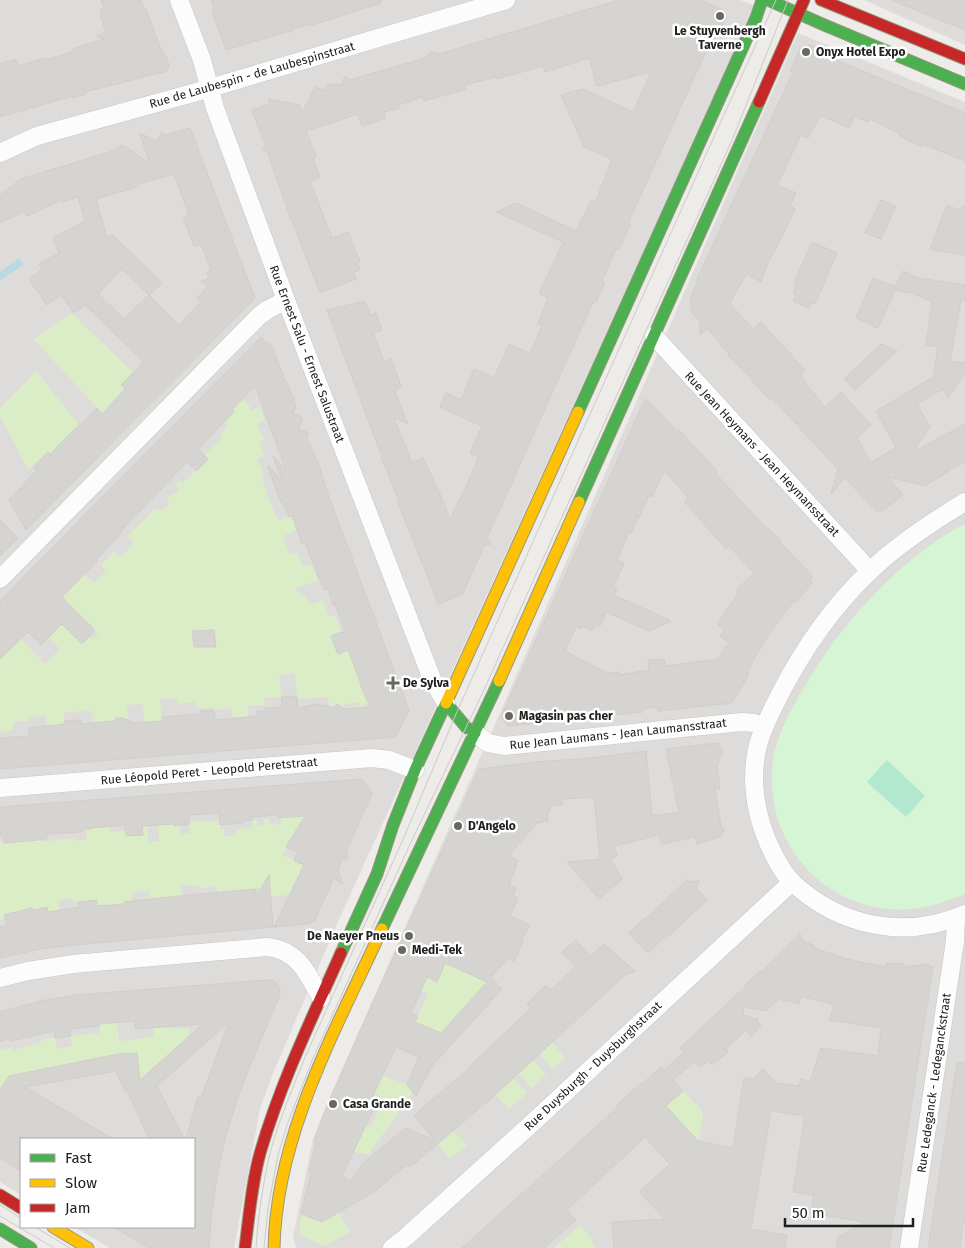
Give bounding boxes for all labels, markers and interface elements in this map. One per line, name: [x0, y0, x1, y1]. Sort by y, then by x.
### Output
marker: Le Stuyvenbergh Taverne: [714, 10, 726, 22]
place label: Le Stuyvenbergh Taverne: [674, 24, 766, 52]
street label: Rue de Laubespin - de Laubespinstraat: [148, 39, 357, 111]
place label: Onyx Hotel Expo: [816, 45, 905, 59]
marker: Onyx Hotel Expo: [800, 46, 812, 58]
street label: Rue Ernest Salu - Ernest Salustraat: [267, 263, 348, 445]
street label: Rue Jean Heymans - Jean Heymansstraat: [682, 369, 843, 540]
place label: De Sylva: [403, 676, 450, 690]
marker: De Sylva: [387, 677, 399, 689]
place label: Magasin pas cher: [519, 709, 613, 723]
marker: Magasin pas cher: [503, 710, 515, 722]
street label: Rue Jean Laumans - Jean Laumansstraat: [509, 716, 728, 752]
street label: Rue Léopold Peret - Leopold Peretstraat: [100, 754, 319, 787]
place label: D'Angelo: [468, 819, 516, 833]
marker: D'Angelo: [452, 820, 464, 832]
place label: De Naeyer Pneus: [307, 929, 399, 943]
marker: De Naeyer Pneus: [403, 930, 415, 942]
place label: Medi-Tek: [412, 943, 462, 957]
marker: Medi-Tek: [396, 944, 408, 956]
street label: Rue Ledeganck - Ledeganckstraat: [914, 992, 954, 1174]
street label: Rue Duysburgh - Duysburghstraat: [521, 998, 665, 1133]
place label: Casa Grande: [343, 1097, 411, 1111]
marker: Casa Grande: [327, 1098, 339, 1110]
legend: [20, 1138, 195, 1228]
text: Fast: [65, 1149, 92, 1167]
text: Slow: [65, 1174, 97, 1192]
scale bar: [785, 1196, 912, 1228]
text: Jam: [65, 1199, 91, 1217]
text: 50 m: [792, 1204, 825, 1222]

